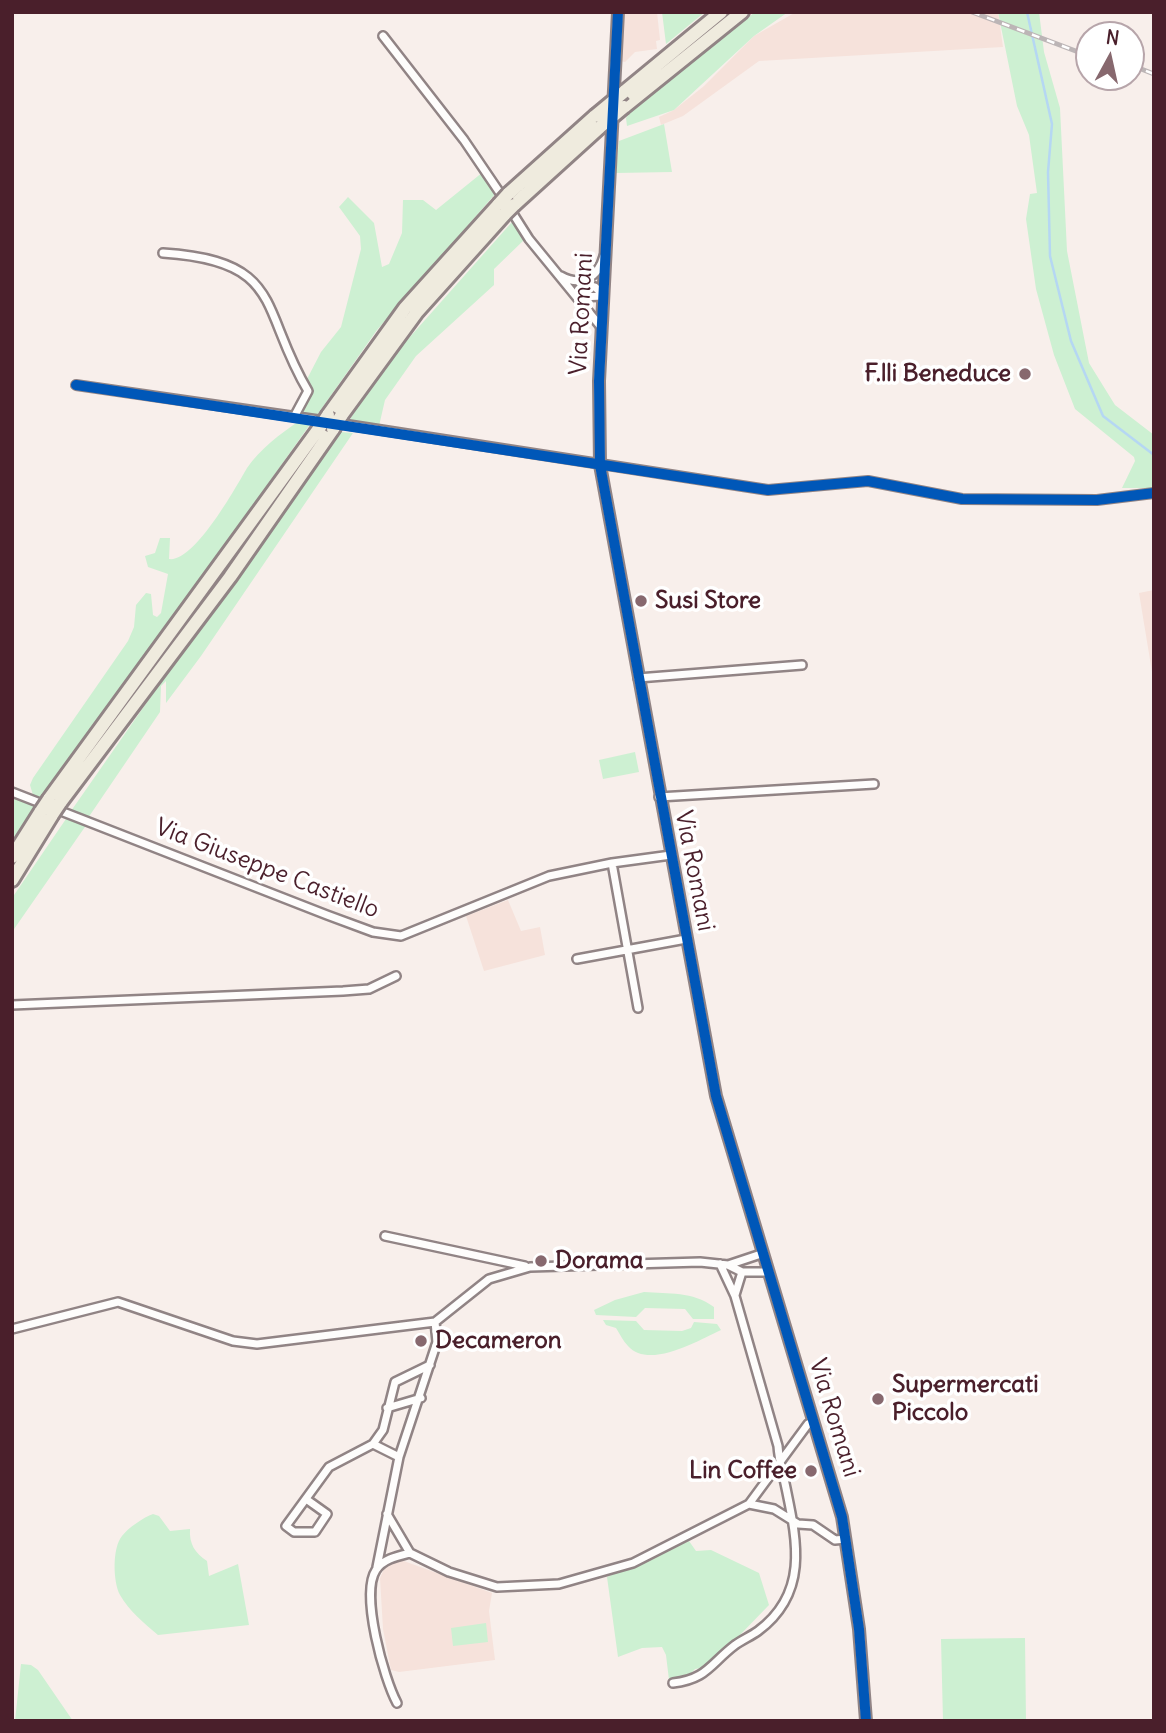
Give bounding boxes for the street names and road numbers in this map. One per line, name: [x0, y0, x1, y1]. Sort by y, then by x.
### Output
street label: Via Romani: [564, 252, 600, 376]
street label: Via Romani: [668, 808, 720, 934]
street label: Via Giuseppe Castiello: [151, 813, 383, 925]
street label: Via Romani: [802, 1355, 866, 1481]

